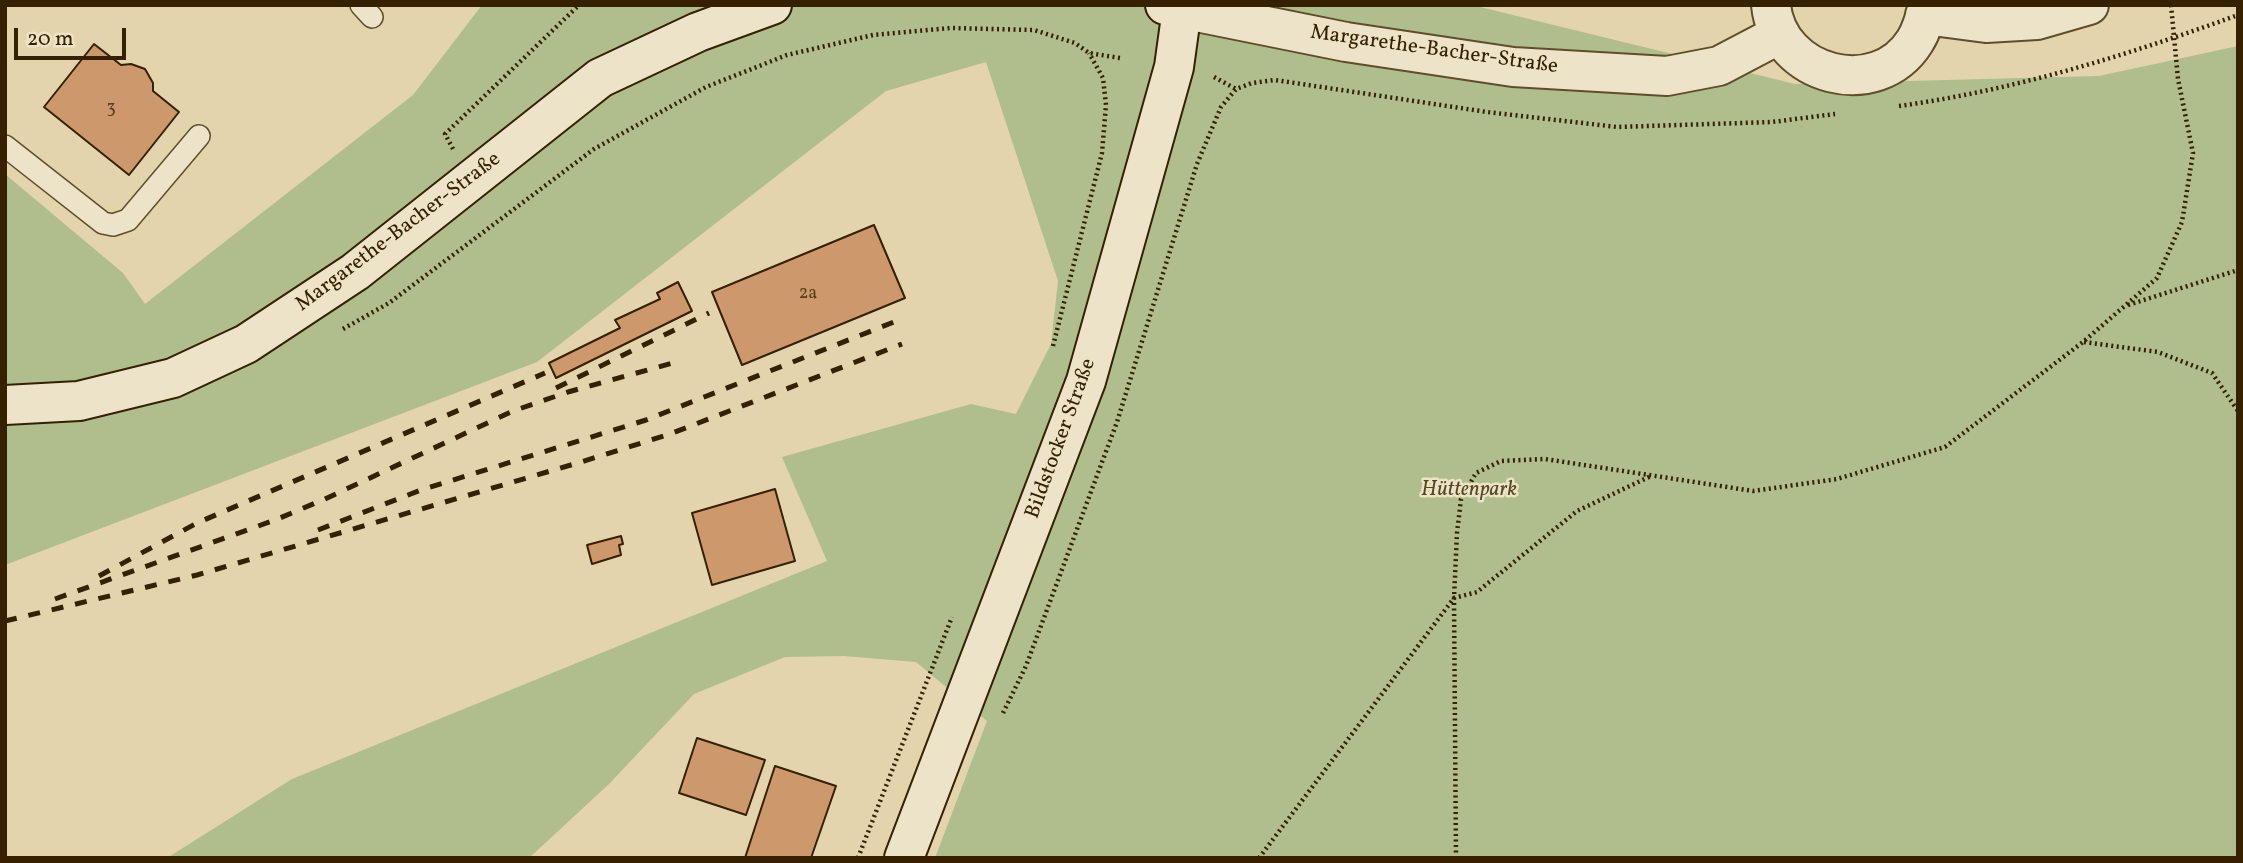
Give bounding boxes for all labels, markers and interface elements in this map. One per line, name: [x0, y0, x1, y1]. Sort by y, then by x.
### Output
scale bar: [18, 14, 130, 58]
street label: Margarethe-Bacher-Straße: [1308, 21, 1560, 81]
text: 20 m: [27, 25, 73, 54]
house number: 3: [106, 99, 116, 121]
street label: Margarethe-Bacher-Straße: [292, 148, 506, 318]
house number: 2a: [799, 284, 817, 306]
street label: Bildstocker Straße: [1021, 356, 1103, 522]
park label: Hüttenpark: [1421, 478, 1517, 504]

